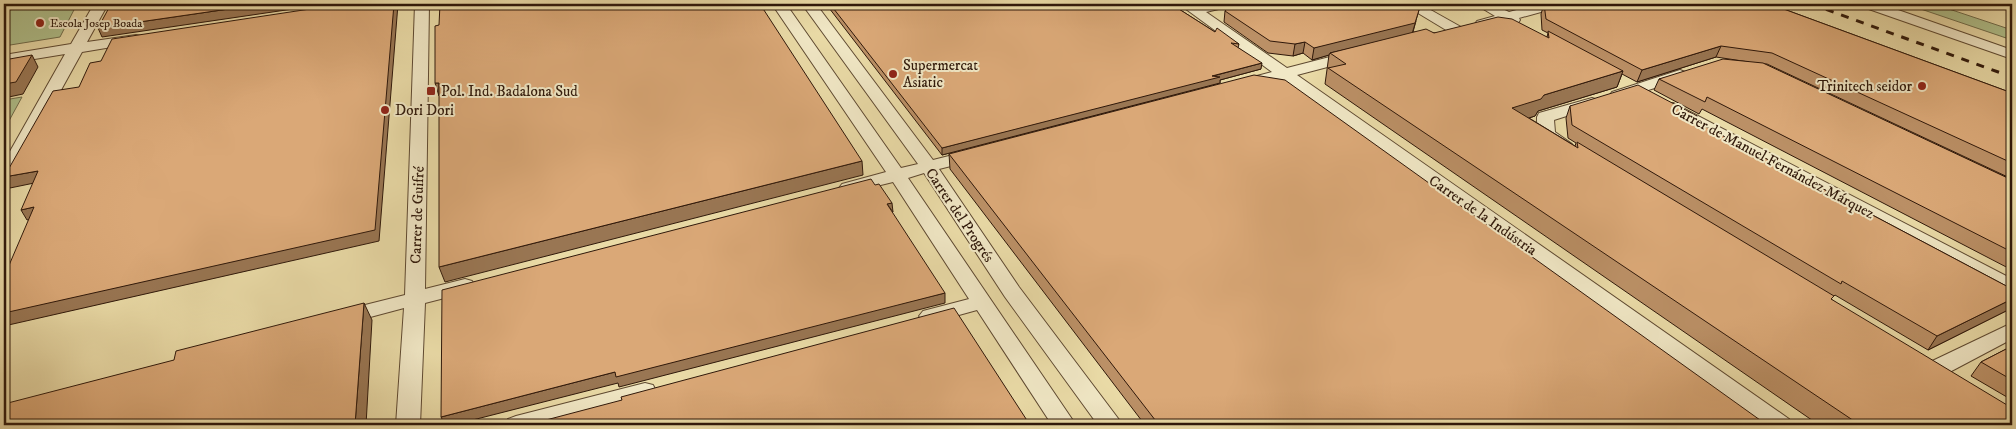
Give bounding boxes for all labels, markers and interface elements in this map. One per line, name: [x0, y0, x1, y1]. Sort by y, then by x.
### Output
place label: Escola Josep Boada: [50, 16, 143, 31]
marker: Escola Josep Boada: [34, 17, 46, 29]
place label: Supermercat Asiatic: [903, 56, 978, 92]
marker: Supermercat Asiatic: [887, 68, 899, 80]
place label: Trinitech seidor: [1817, 77, 1912, 96]
marker: Trinitech seidor: [1916, 80, 1928, 92]
place label: Pol. Ind. Badalona Sud: [441, 82, 578, 101]
marker: Pol. Ind. Badalona Sud: [425, 85, 437, 97]
street label: Carrer de Manuel Fernández Márquez: [1668, 100, 1878, 223]
place label: Dori Dori: [395, 101, 454, 120]
marker: Dori Dori: [379, 104, 391, 116]
street label: Carrer de Guifré: [406, 165, 429, 264]
street label: Carrer del Progrés: [921, 165, 998, 266]
street label: Carrer de la Indústria: [1425, 171, 1541, 260]

